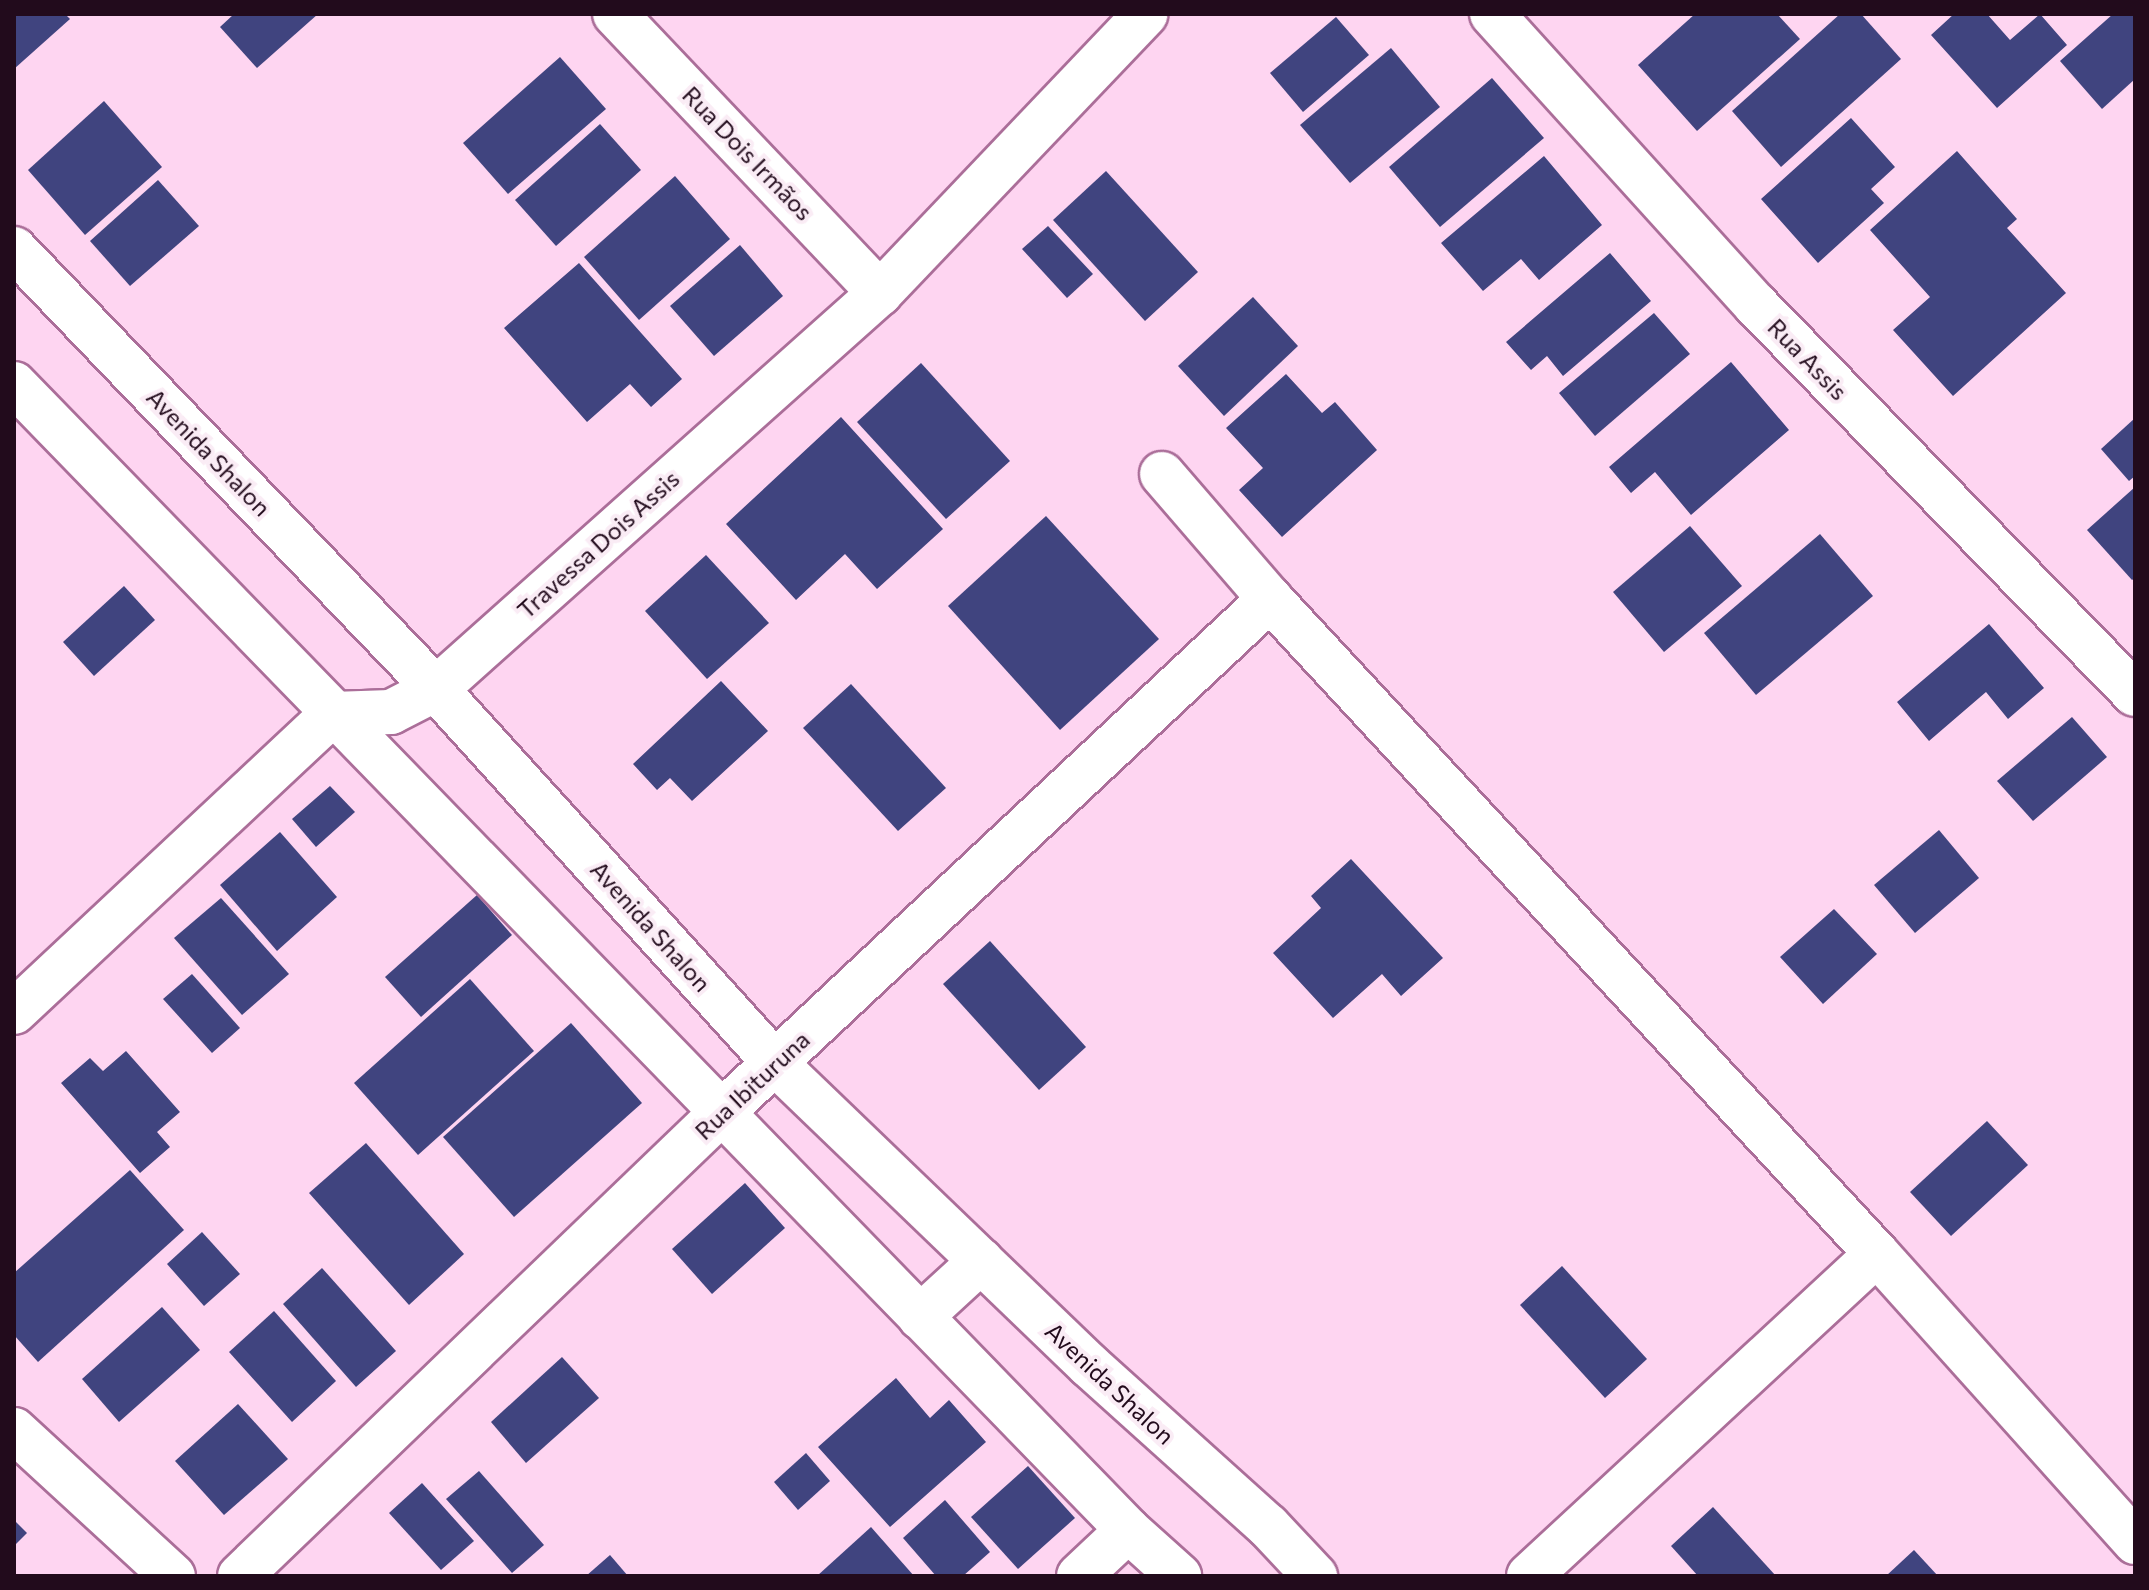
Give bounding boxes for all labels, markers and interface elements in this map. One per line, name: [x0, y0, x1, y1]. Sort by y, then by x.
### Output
street label: Rua Dois Irmãos: [677, 80, 819, 226]
street label: Rua Assis: [1762, 312, 1854, 406]
street label: Avenida Shalon: [141, 382, 277, 522]
street label: Travessa Dois Assis: [511, 464, 685, 624]
street label: Avenida Shalon: [585, 855, 717, 997]
street label: Rua Ibituruna: [689, 1025, 815, 1145]
street label: Avenida Shalon: [1040, 1316, 1180, 1450]

